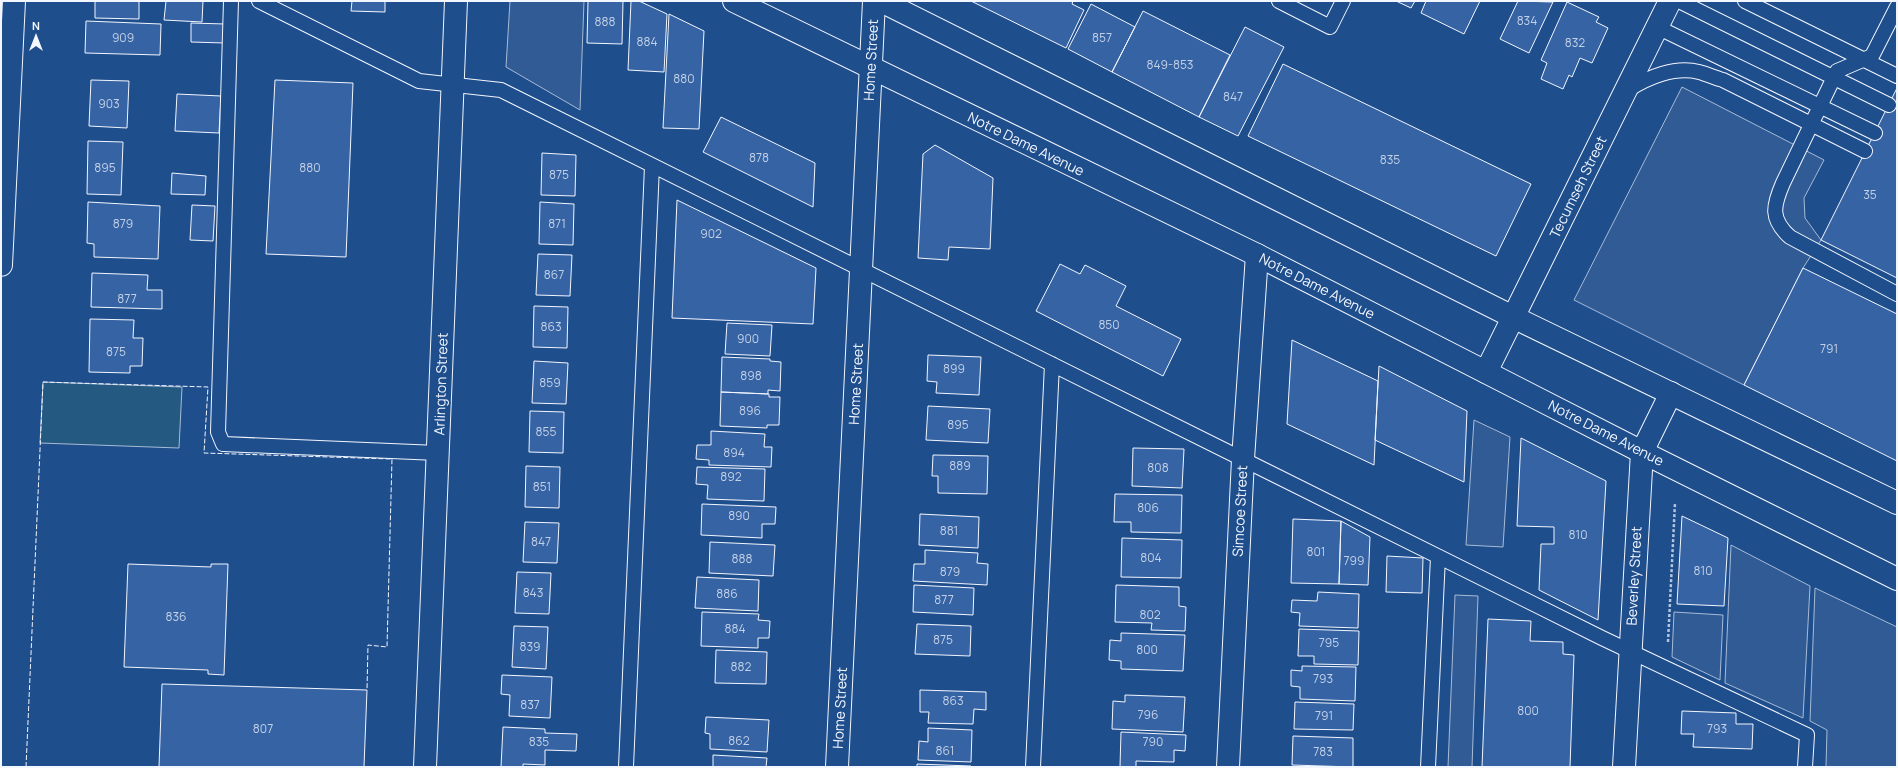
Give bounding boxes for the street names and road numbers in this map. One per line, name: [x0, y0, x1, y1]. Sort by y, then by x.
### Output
street label: Home Street: [859, 18, 882, 101]
street label: Notre Dame Avenue: [965, 107, 1088, 180]
street label: Tecumseh Street: [1545, 132, 1611, 241]
street label: Notre Dame Avenue: [1256, 248, 1378, 323]
street label: Arlington Street: [429, 332, 452, 436]
street label: Home Street: [844, 342, 867, 425]
street label: Notre Dame Avenue: [1545, 395, 1667, 470]
street label: Simcoe Street: [1228, 464, 1251, 557]
street label: Beverley Street: [1621, 526, 1646, 626]
street label: Home Street: [828, 666, 851, 749]

